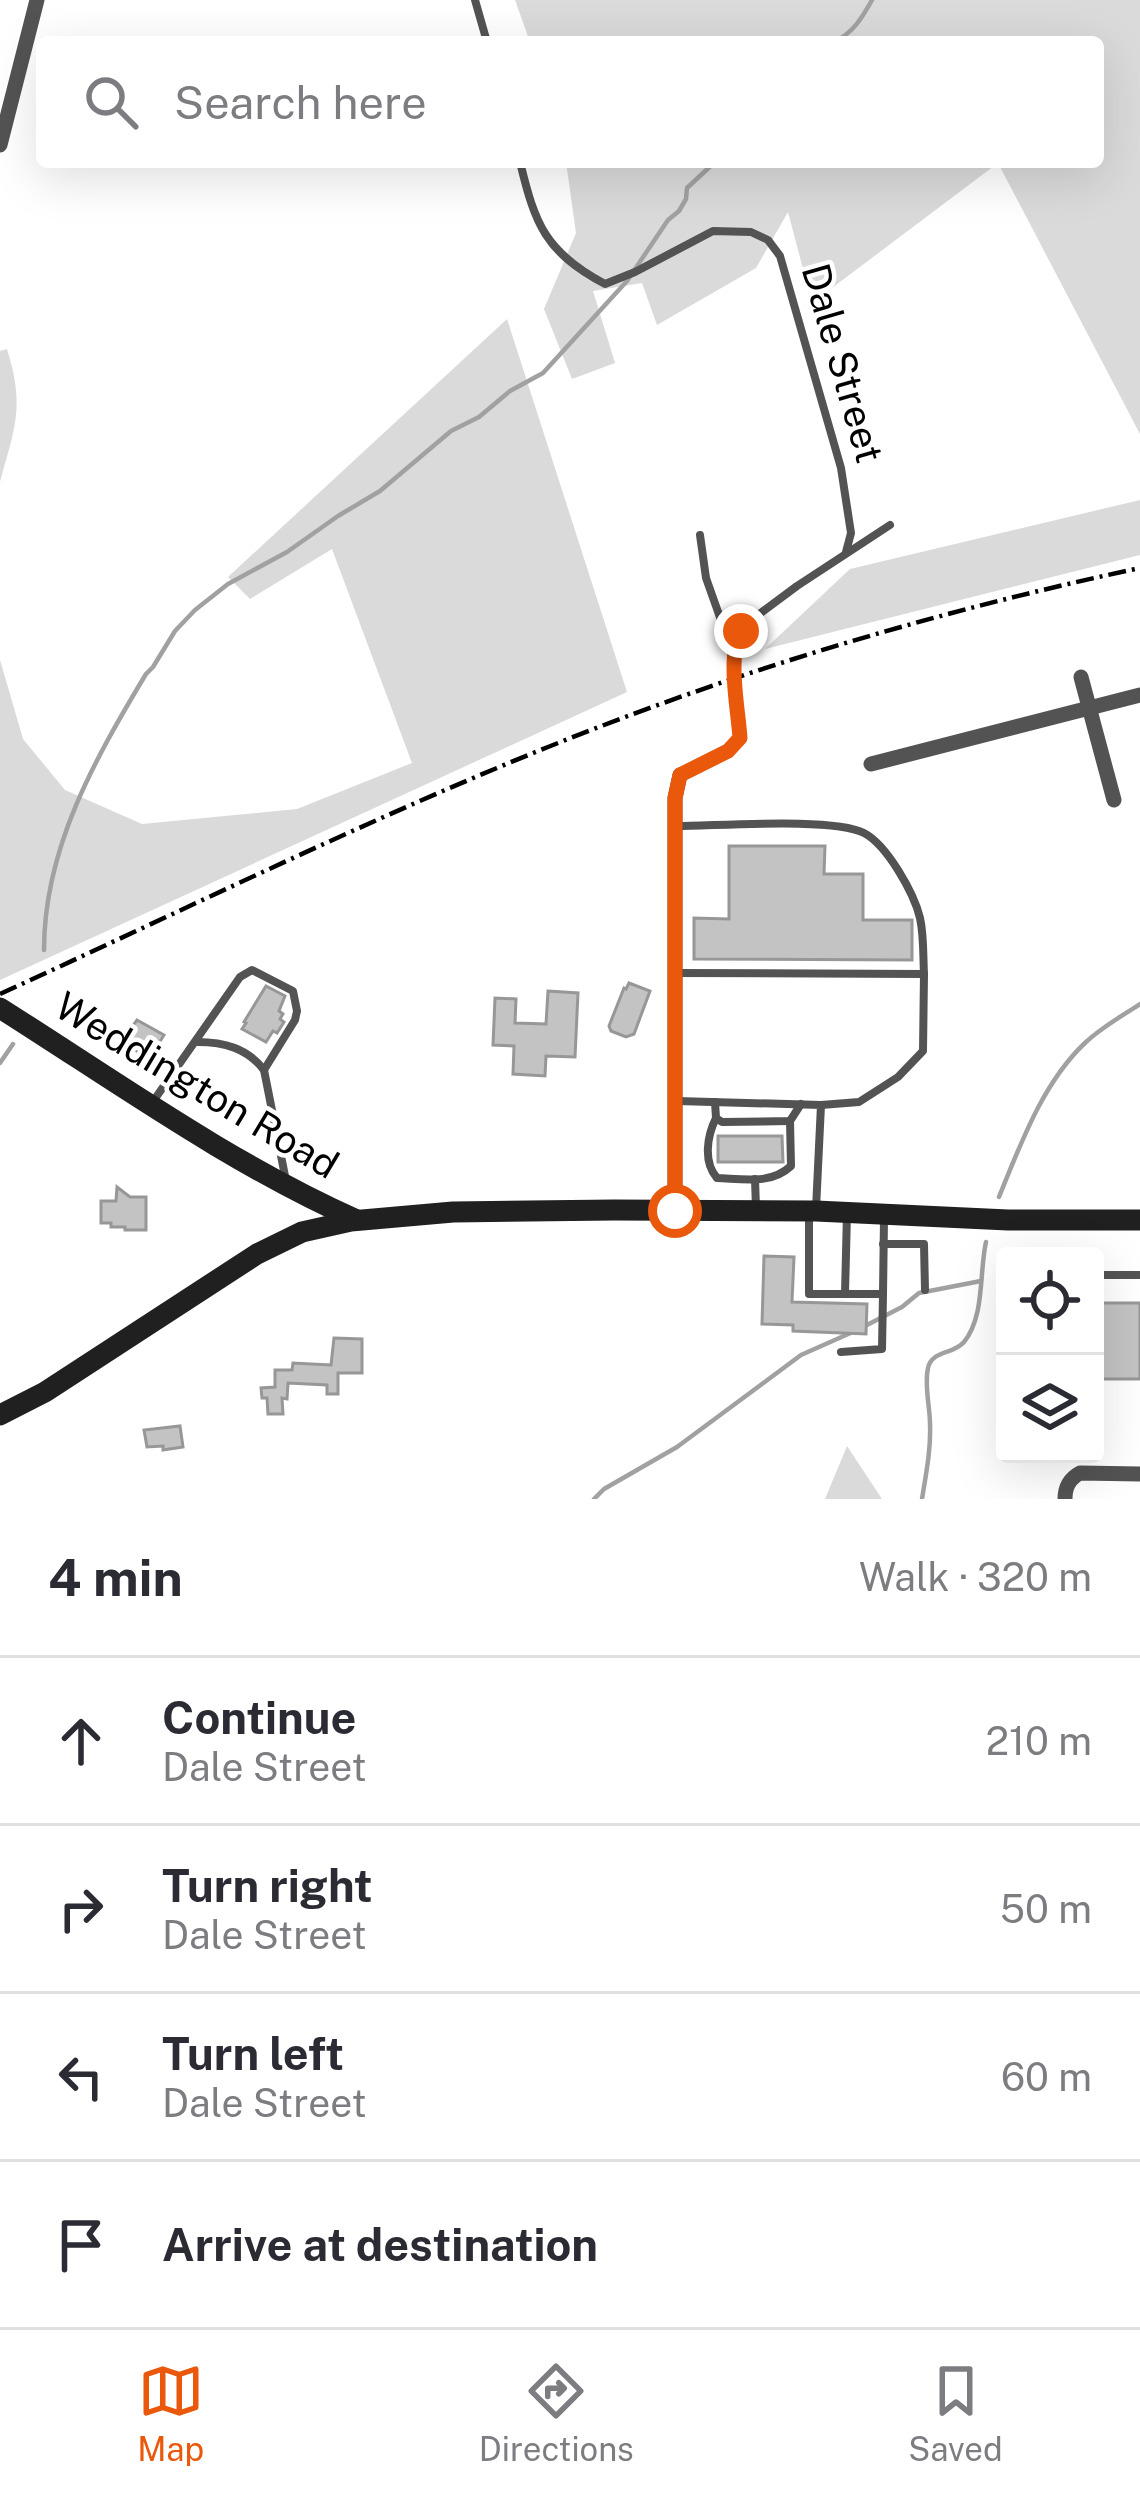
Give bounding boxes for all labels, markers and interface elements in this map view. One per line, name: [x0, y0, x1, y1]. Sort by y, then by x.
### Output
search box: [36, 36, 1104, 168]
icon: search: [78, 69, 144, 135]
text: Search here: [174, 76, 427, 129]
street label: Dale Street: [793, 258, 893, 468]
route end: [714, 604, 768, 658]
street label: Weddington Road: [47, 982, 347, 1188]
route start: [648, 1184, 702, 1238]
map controls: [996, 1247, 1104, 1463]
button: locate: [996, 1247, 1104, 1355]
button: layers: [996, 1355, 1104, 1463]
text: 4 min: [48, 1548, 183, 1607]
text: Walk · 320 m: [859, 1554, 1092, 1600]
text: Continue: [162, 1691, 356, 1744]
icon: ahead: [48, 1708, 114, 1774]
text: 210 m: [986, 1718, 1092, 1764]
text: Dale Street: [162, 1744, 367, 1790]
text: Turn right: [162, 1859, 373, 1912]
icon: right: [48, 1876, 114, 1942]
text: 50 m: [1000, 1886, 1092, 1932]
text: Dale Street: [162, 1912, 367, 1958]
text: Turn left: [162, 2027, 344, 2080]
icon: left: [48, 2044, 114, 2110]
text: 60 m: [1001, 2054, 1092, 2100]
text: Dale Street: [162, 2080, 367, 2126]
icon: arrive: [48, 2212, 114, 2278]
text: Arrive at destination: [162, 2218, 598, 2271]
tab: Map: [137, 2358, 204, 2468]
tab: Directions: [479, 2358, 634, 2468]
tab: Saved: [908, 2358, 1003, 2468]

